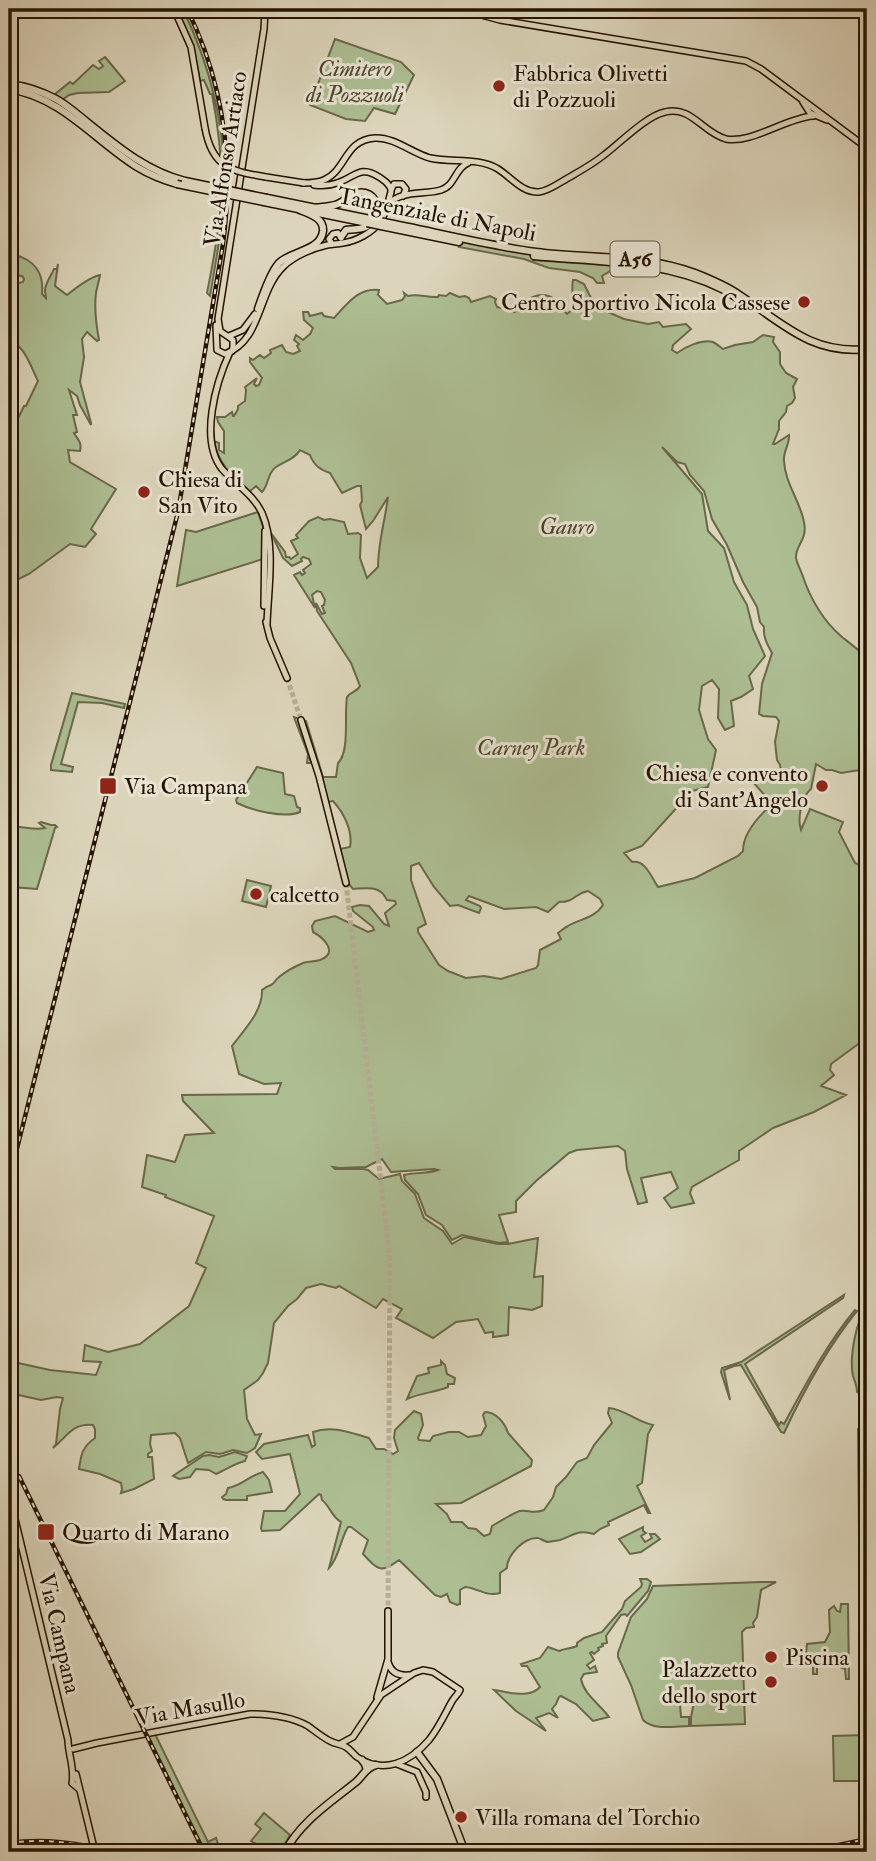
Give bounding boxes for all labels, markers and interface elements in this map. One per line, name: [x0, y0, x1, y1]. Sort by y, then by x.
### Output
park label: Cimitero di Pozzuoli: [305, 54, 404, 109]
place label: Fabbrica Olivetti di Pozzuoli: [513, 59, 668, 114]
street label: Via Alfonso Artiaco: [197, 69, 254, 249]
marker: Fabbrica Olivetti di Pozzuoli: [491, 78, 507, 94]
street label: Tangenziale di Napoli: [335, 181, 539, 249]
road number: A56: [610, 242, 660, 276]
place label: Centro Sportivo Nicola Cassese: [501, 288, 790, 318]
marker: Centro Sportivo Nicola Cassese: [796, 294, 812, 310]
place label: Chiesa di San Vito: [158, 465, 242, 520]
marker: Chiesa di San Vito: [136, 484, 152, 500]
park label: Gauro: [539, 512, 595, 541]
park label: Carney Park: [477, 733, 585, 762]
place label: Chiesa e convento di Sant'Angelo: [645, 759, 808, 814]
place label: Via Campana: [124, 772, 248, 802]
marker: Via Campana: [98, 776, 118, 796]
marker: Chiesa e convento di Sant'Angelo: [814, 778, 830, 794]
place label: calcetto: [270, 880, 339, 909]
marker: calcetto: [248, 886, 264, 902]
place label: Quarto di Marano: [62, 1518, 229, 1547]
marker: Quarto di Marano: [36, 1522, 56, 1542]
street label: Via Campana: [31, 1570, 88, 1697]
place label: Piscina: [785, 1643, 850, 1672]
marker: Piscina: [763, 1649, 779, 1665]
place label: Palazzetto dello sport: [662, 1655, 757, 1711]
marker: Palazzetto dello sport: [763, 1674, 779, 1690]
street label: Via Masullo: [133, 1685, 247, 1732]
place label: Villa romana del Torchio: [475, 1803, 700, 1832]
marker: Villa romana del Torchio: [453, 1809, 469, 1825]

